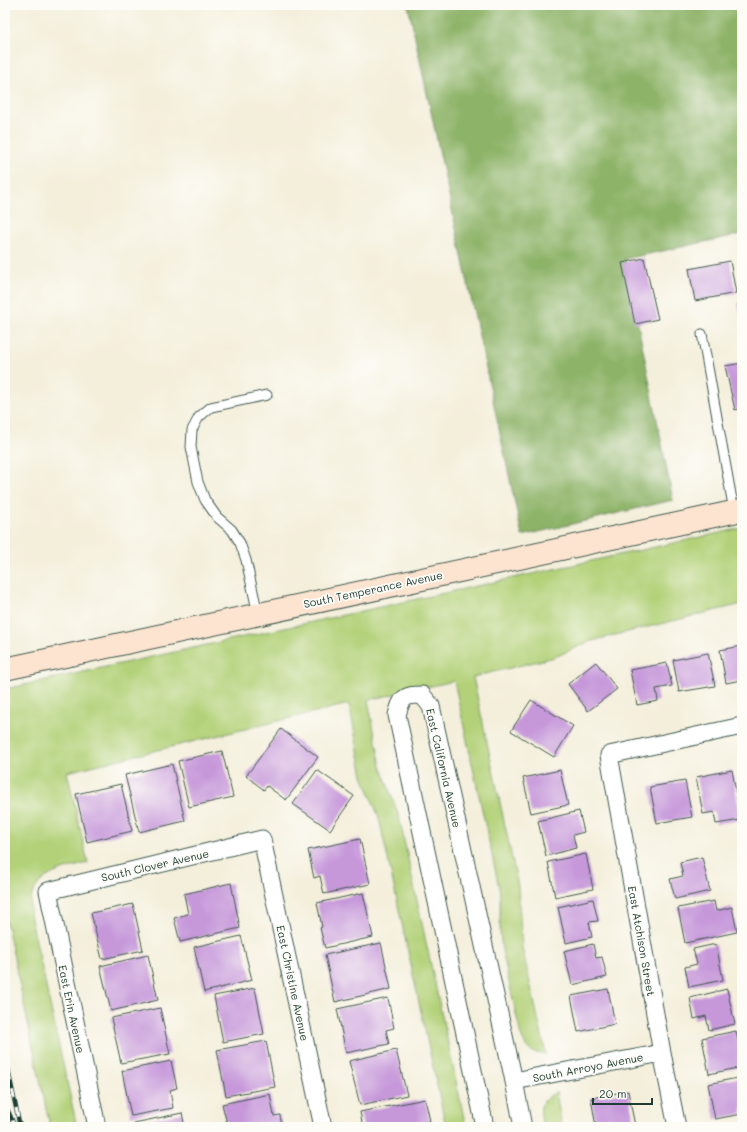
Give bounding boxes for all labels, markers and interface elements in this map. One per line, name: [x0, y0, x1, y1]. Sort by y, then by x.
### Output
street label: South Temperance Avenue: [302, 567, 444, 611]
street label: East California Avenue: [423, 707, 465, 829]
street label: South Clover Avenue: [100, 845, 211, 885]
street label: East Atchison Street: [625, 885, 659, 998]
street label: East Christine Avenue: [273, 924, 313, 1042]
street label: East Erin Avenue: [55, 964, 89, 1055]
street label: South Arroyo Avenue: [531, 1049, 645, 1085]
scale bar: [593, 1080, 652, 1106]
text: 20 m: [599, 1085, 627, 1101]

